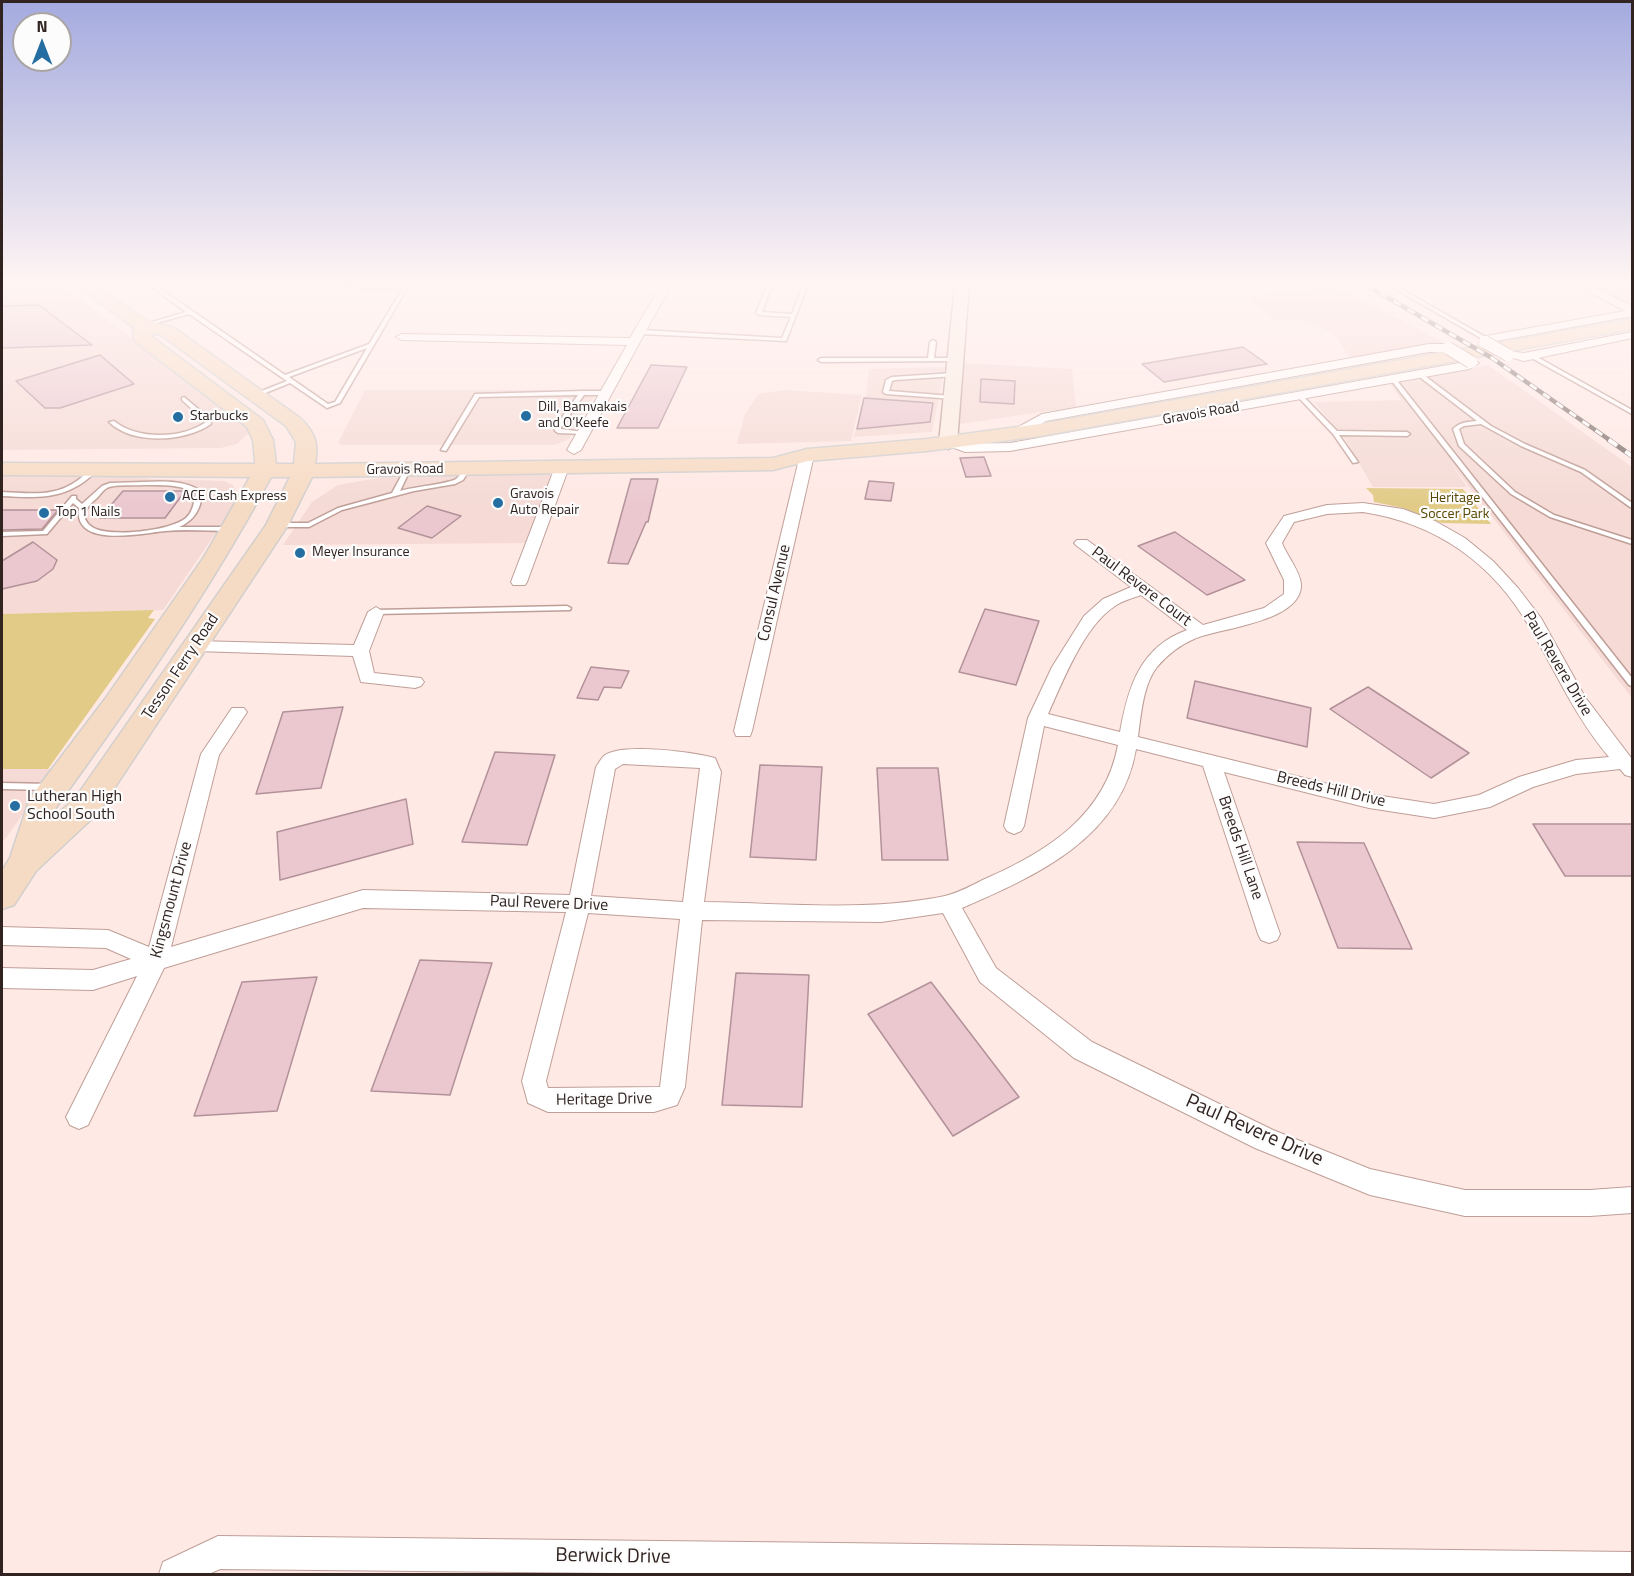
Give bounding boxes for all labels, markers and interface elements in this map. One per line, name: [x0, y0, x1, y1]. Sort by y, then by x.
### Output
north arrow: [12, 12, 72, 72]
text: N: [36, 14, 48, 38]
street label: Gravois Road: [1161, 399, 1241, 429]
place label: Dill, Bamvakais and O’Keefe: [538, 400, 627, 432]
place label: Starbucks: [190, 409, 248, 425]
marker: Dill, Bamvakais and O’Keefe: [519, 409, 533, 423]
marker: Starbucks: [171, 410, 185, 424]
street label: Gravois Road: [366, 461, 444, 479]
place label: Gravois Auto Repair: [510, 487, 579, 520]
place label: ACE Cash Express: [182, 489, 287, 505]
marker: ACE Cash Express: [163, 490, 177, 504]
park label: Heritage Soccer Park: [1421, 491, 1489, 524]
marker: Gravois Auto Repair: [491, 496, 505, 510]
place label: Top 1 Nails: [56, 505, 120, 521]
marker: Top 1 Nails: [37, 506, 51, 520]
street label: Consul Avenue: [755, 543, 795, 643]
street label: Paul Revere Court: [1087, 543, 1195, 631]
place label: Meyer Insurance: [312, 545, 410, 561]
marker: Meyer Insurance: [293, 546, 307, 560]
street label: Paul Revere Drive: [1518, 608, 1596, 720]
street label: Tesson Ferry Road: [138, 610, 224, 724]
street label: Breeds Hill Drive: [1275, 768, 1387, 812]
place label: Lutheran High School South: [27, 787, 122, 825]
street label: Breeds Hill Lane: [1213, 794, 1267, 902]
marker: Lutheran High School South: [8, 799, 22, 813]
street label: Kingsmount Drive: [147, 840, 197, 960]
street label: Paul Revere Drive: [490, 892, 608, 916]
street label: Heritage Drive: [556, 1090, 652, 1110]
street label: Paul Revere Drive: [1182, 1090, 1326, 1172]
street label: Berwick Drive: [555, 1544, 671, 1570]

